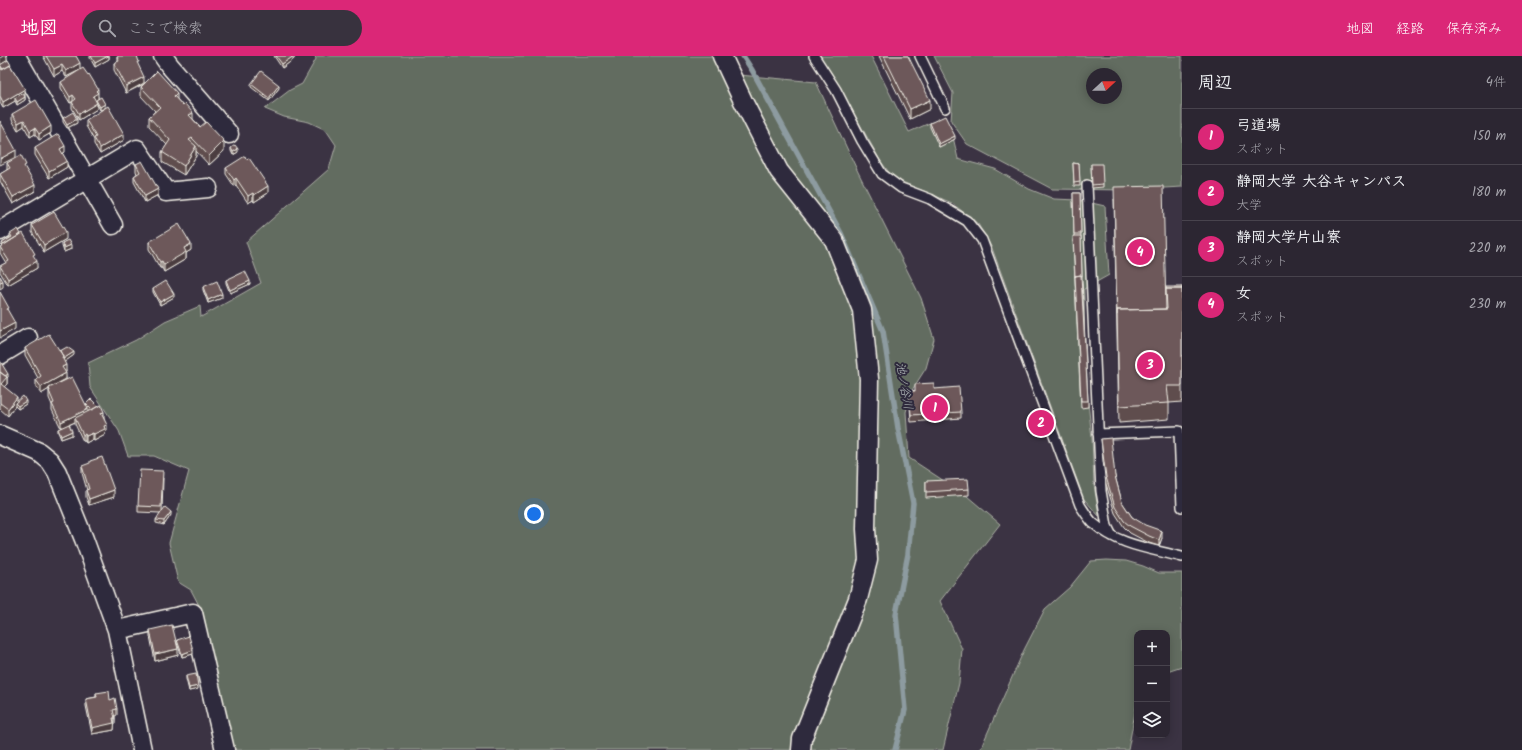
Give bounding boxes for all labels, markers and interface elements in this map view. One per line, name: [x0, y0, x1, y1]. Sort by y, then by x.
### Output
search box: [82, 10, 362, 46]
text: 地図: [20, 14, 58, 44]
icon: search: [96, 17, 118, 39]
text: ここで検索: [128, 17, 203, 41]
text: 地図: [1346, 18, 1374, 40]
text: 経路: [1396, 18, 1424, 40]
text: 保存済み: [1446, 18, 1502, 40]
north arrow: [1086, 68, 1122, 104]
text: 周辺: [1198, 70, 1232, 97]
text: 4件: [1486, 72, 1506, 93]
text: 弓道場: [1236, 114, 1281, 138]
text: 1: [1209, 126, 1213, 147]
text: 150 m: [1473, 126, 1506, 147]
text: スポット: [1236, 139, 1288, 160]
text: 静岡大学 大谷キャンパス: [1236, 170, 1406, 194]
text: 2: [1207, 182, 1215, 203]
text: 180 m: [1472, 182, 1506, 203]
text: 大学: [1236, 195, 1262, 216]
text: 静岡大学片山寮: [1236, 226, 1341, 250]
pin: 4: [1127, 237, 1153, 267]
text: 3: [1207, 238, 1215, 259]
text: 220 m: [1469, 238, 1506, 259]
text: スポット: [1236, 251, 1288, 272]
text: 女: [1236, 282, 1251, 306]
text: 4: [1207, 294, 1215, 315]
text: 230 m: [1469, 294, 1506, 315]
text: スポット: [1236, 307, 1288, 328]
pin: 3: [1137, 350, 1163, 380]
water label: 池ノ谷川: [890, 361, 918, 411]
pin: 1: [922, 393, 948, 423]
pin: 2: [1028, 408, 1054, 438]
your location: [524, 504, 544, 524]
map controls: [1134, 630, 1170, 738]
button: +: [1134, 630, 1170, 666]
button: −: [1134, 666, 1170, 702]
button: layers: [1134, 702, 1170, 738]

